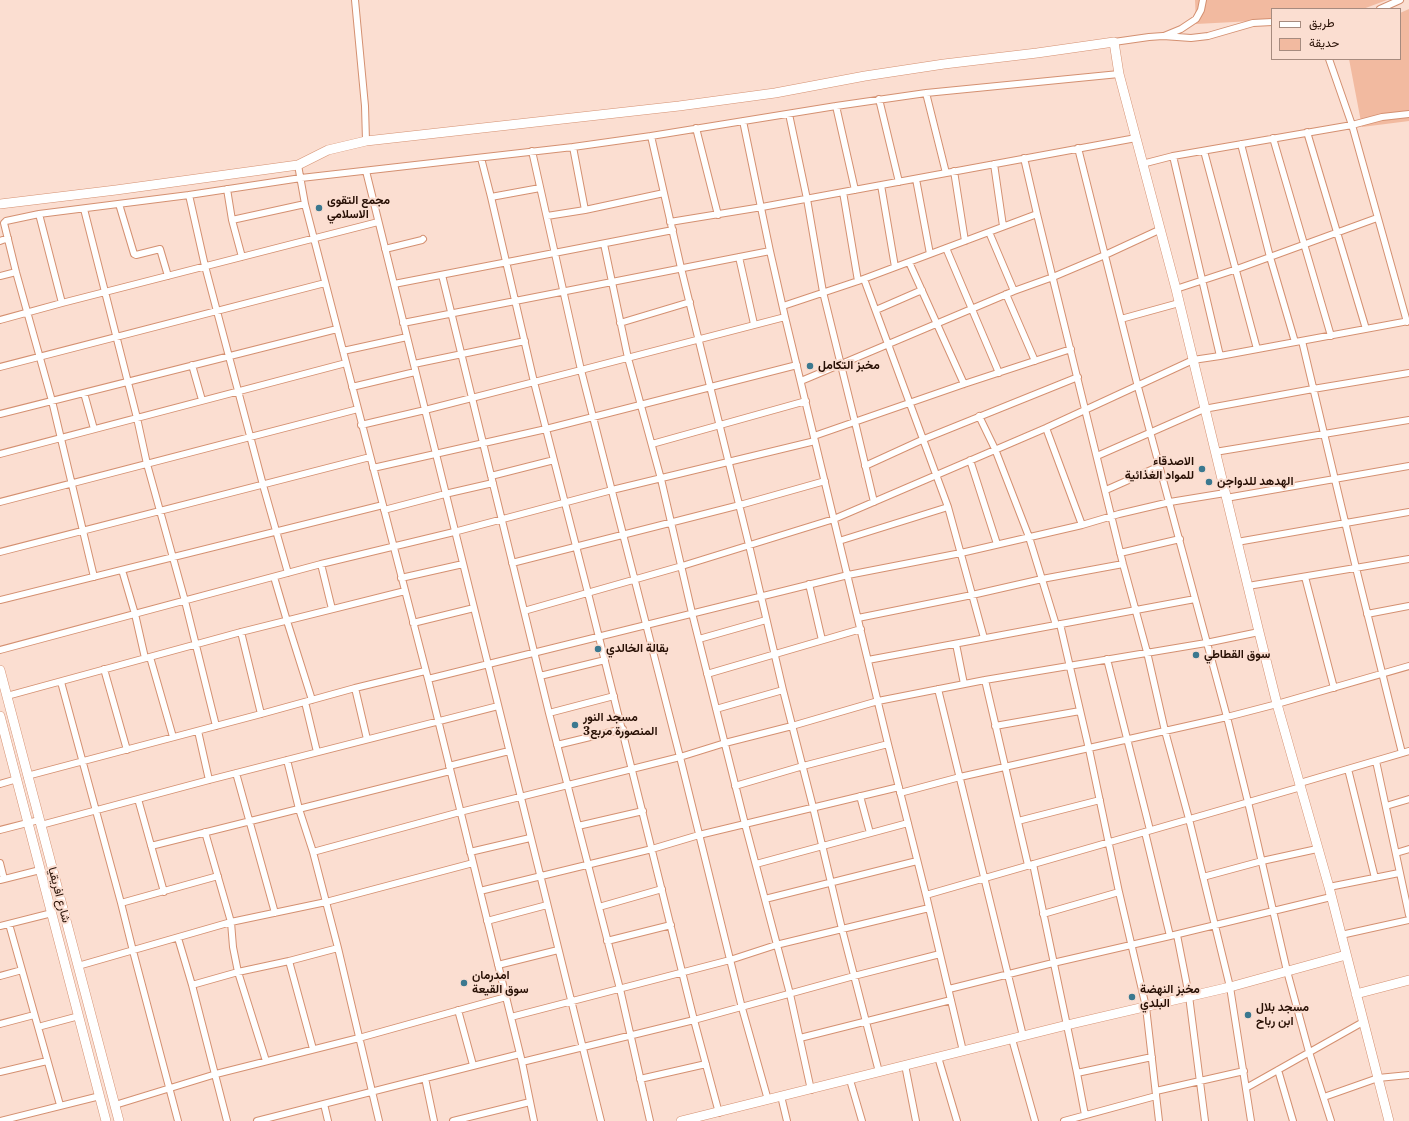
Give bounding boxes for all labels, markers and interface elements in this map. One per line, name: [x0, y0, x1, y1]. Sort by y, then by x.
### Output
legend: [1271, 8, 1401, 60]
text: طريق: [1309, 15, 1334, 30]
text: حديقة: [1309, 35, 1339, 50]
place label: مجمع التقوى الاسلامي: [327, 194, 390, 222]
marker: مجمع التقوى الاسلامي: [314, 203, 324, 213]
place label: مخبز التكامل: [818, 359, 880, 373]
marker: مخبز التكامل: [805, 361, 815, 371]
place label: الاصدقاء للمواد الغذائية: [1125, 455, 1194, 483]
marker: الاصدقاء للمواد الغذائية: [1197, 464, 1207, 474]
place label: الهدهد للدواجن: [1217, 475, 1293, 489]
marker: الهدهد للدواجن: [1204, 477, 1214, 487]
place label: بقالة الخالدي: [606, 642, 669, 656]
marker: بقالة الخالدي: [593, 644, 603, 654]
place label: سوق القطاطي: [1204, 648, 1270, 662]
marker: سوق القطاطي: [1191, 650, 1201, 660]
place label: مسجد النور المنصورة مربع3: [583, 711, 658, 739]
marker: مسجد النور المنصورة مربع3: [570, 720, 580, 730]
street label: شارع افريقيا: [45, 866, 73, 924]
place label: امدرمان سوق القيعة: [472, 969, 529, 997]
marker: امدرمان سوق القيعة: [459, 978, 469, 988]
place label: مخبز النهضة البلدي: [1140, 983, 1200, 1011]
marker: مخبز النهضة البلدي: [1127, 992, 1137, 1002]
place label: مسجد بلال ابن رباح: [1256, 1001, 1309, 1029]
marker: مسجد بلال ابن رباح: [1243, 1010, 1253, 1020]

